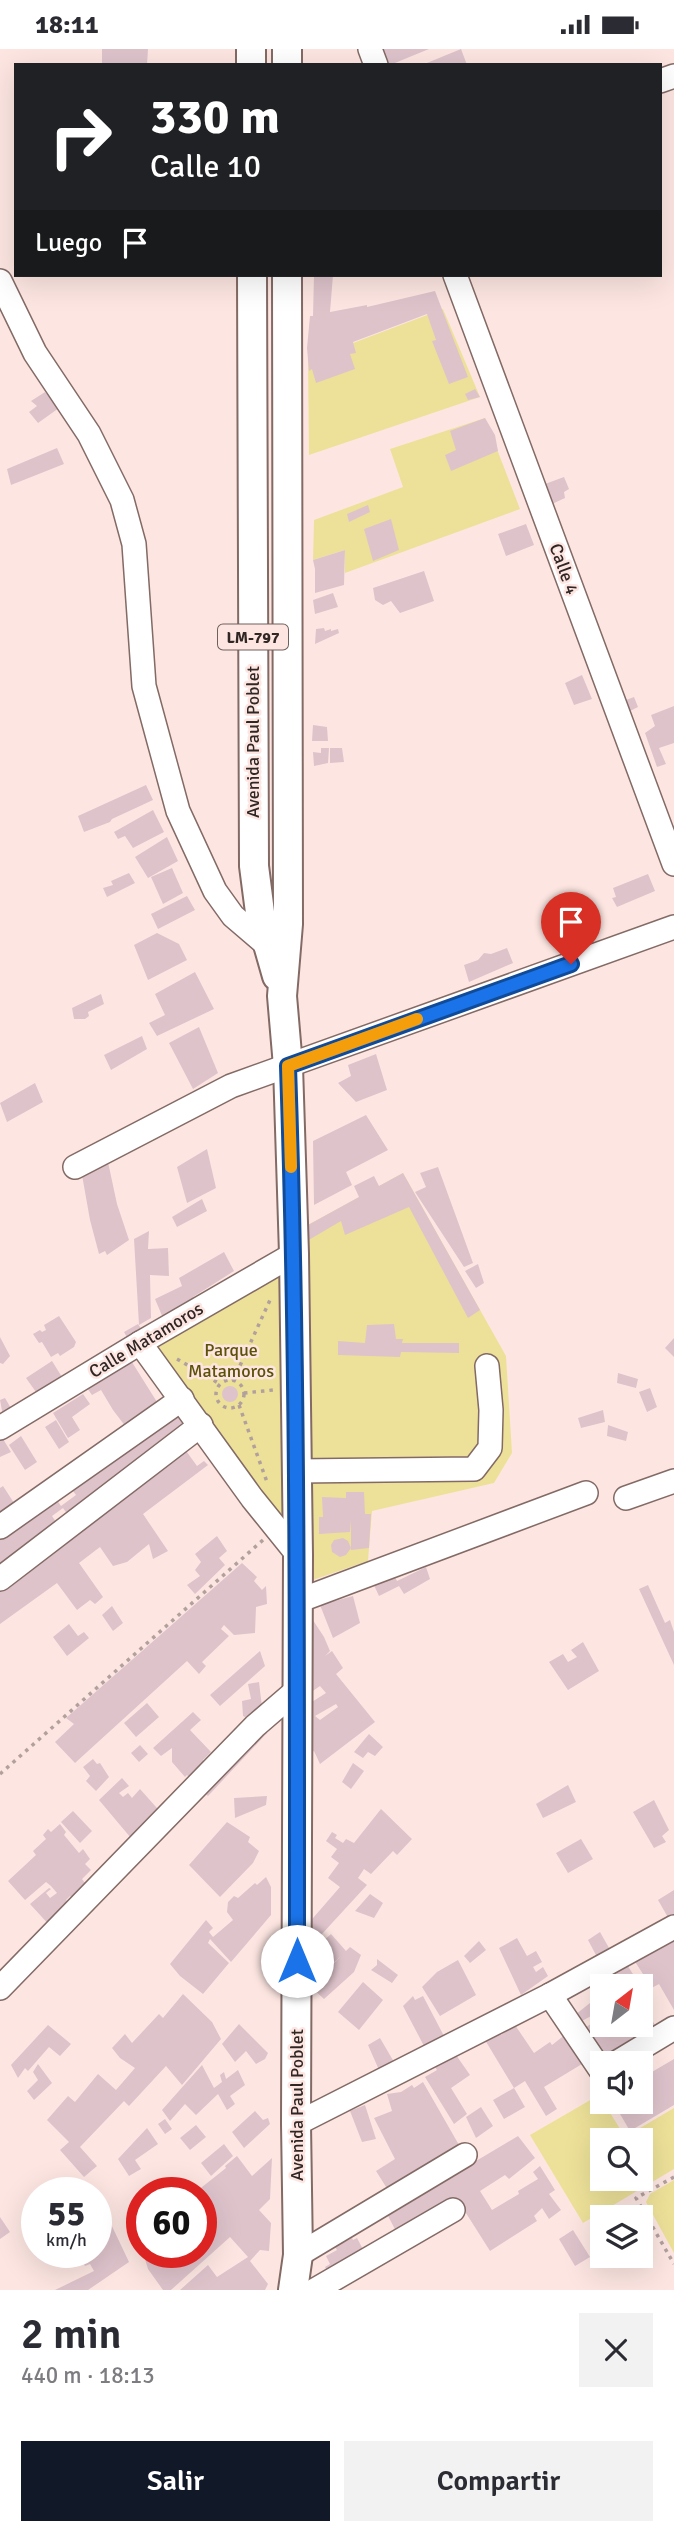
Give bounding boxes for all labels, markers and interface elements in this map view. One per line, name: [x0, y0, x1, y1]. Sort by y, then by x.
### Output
text: 18:11: [35, 9, 99, 41]
text: 330 m: [150, 87, 280, 147]
icon: right: [35, 91, 126, 182]
text: Calle 10: [150, 147, 261, 186]
icon: arrive: [116, 224, 154, 262]
text: Luego: [35, 227, 102, 259]
street label: Calle 4: [545, 540, 583, 598]
road number: LM-797: [218, 625, 288, 649]
street label: Avenida Paul Poblet: [242, 666, 264, 818]
pin: [541, 892, 601, 964]
icon: arrive: [552, 903, 590, 941]
street label: Calle Matamoros: [85, 1297, 207, 1383]
park label: Parque Matamoros: [188, 1339, 274, 1382]
position arrow: [260, 1924, 334, 1998]
north arrow: [590, 1974, 653, 2037]
map controls: [590, 1974, 653, 2268]
street label: Avenida Paul Poblet: [286, 2029, 308, 2181]
button: sound: [590, 2051, 653, 2114]
button: search: [590, 2128, 653, 2191]
speed limit sign: 60: [126, 2177, 217, 2268]
text: 55: [48, 2192, 85, 2235]
button: layers: [590, 2205, 653, 2268]
text: km/h: [46, 2229, 87, 2251]
text: 2 min: [21, 2309, 122, 2360]
button: close: [579, 2313, 653, 2387]
text: 440 m · 18:13: [21, 2361, 155, 2390]
button: Salir: [21, 2441, 330, 2521]
button: Compartir: [344, 2441, 653, 2521]

